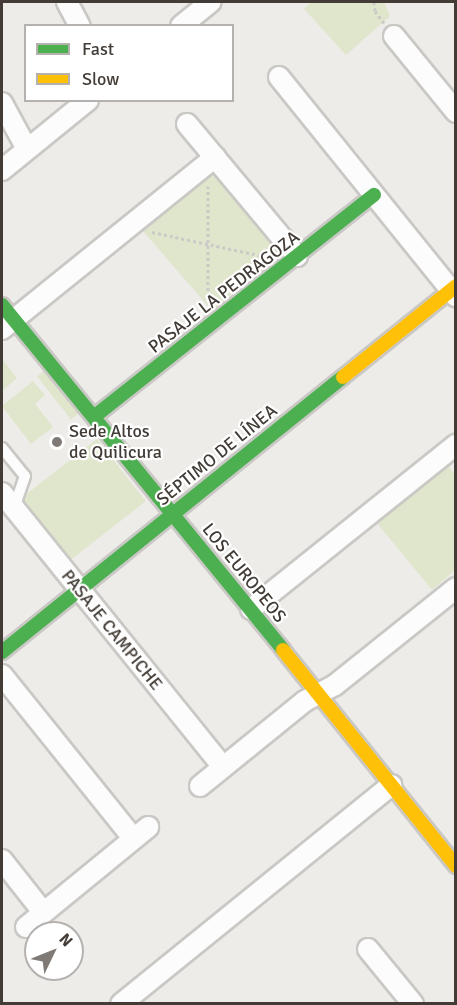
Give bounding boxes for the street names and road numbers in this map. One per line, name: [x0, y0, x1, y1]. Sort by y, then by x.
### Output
street label: PASAJE LA PEDRAGOZA: [144, 226, 304, 358]
street label: SÉPTIMO DE LÍNEA: [152, 400, 282, 510]
street label: LOS EUROPEOS: [197, 519, 291, 627]
street label: PASAJE CAMPICHE: [57, 565, 167, 695]

